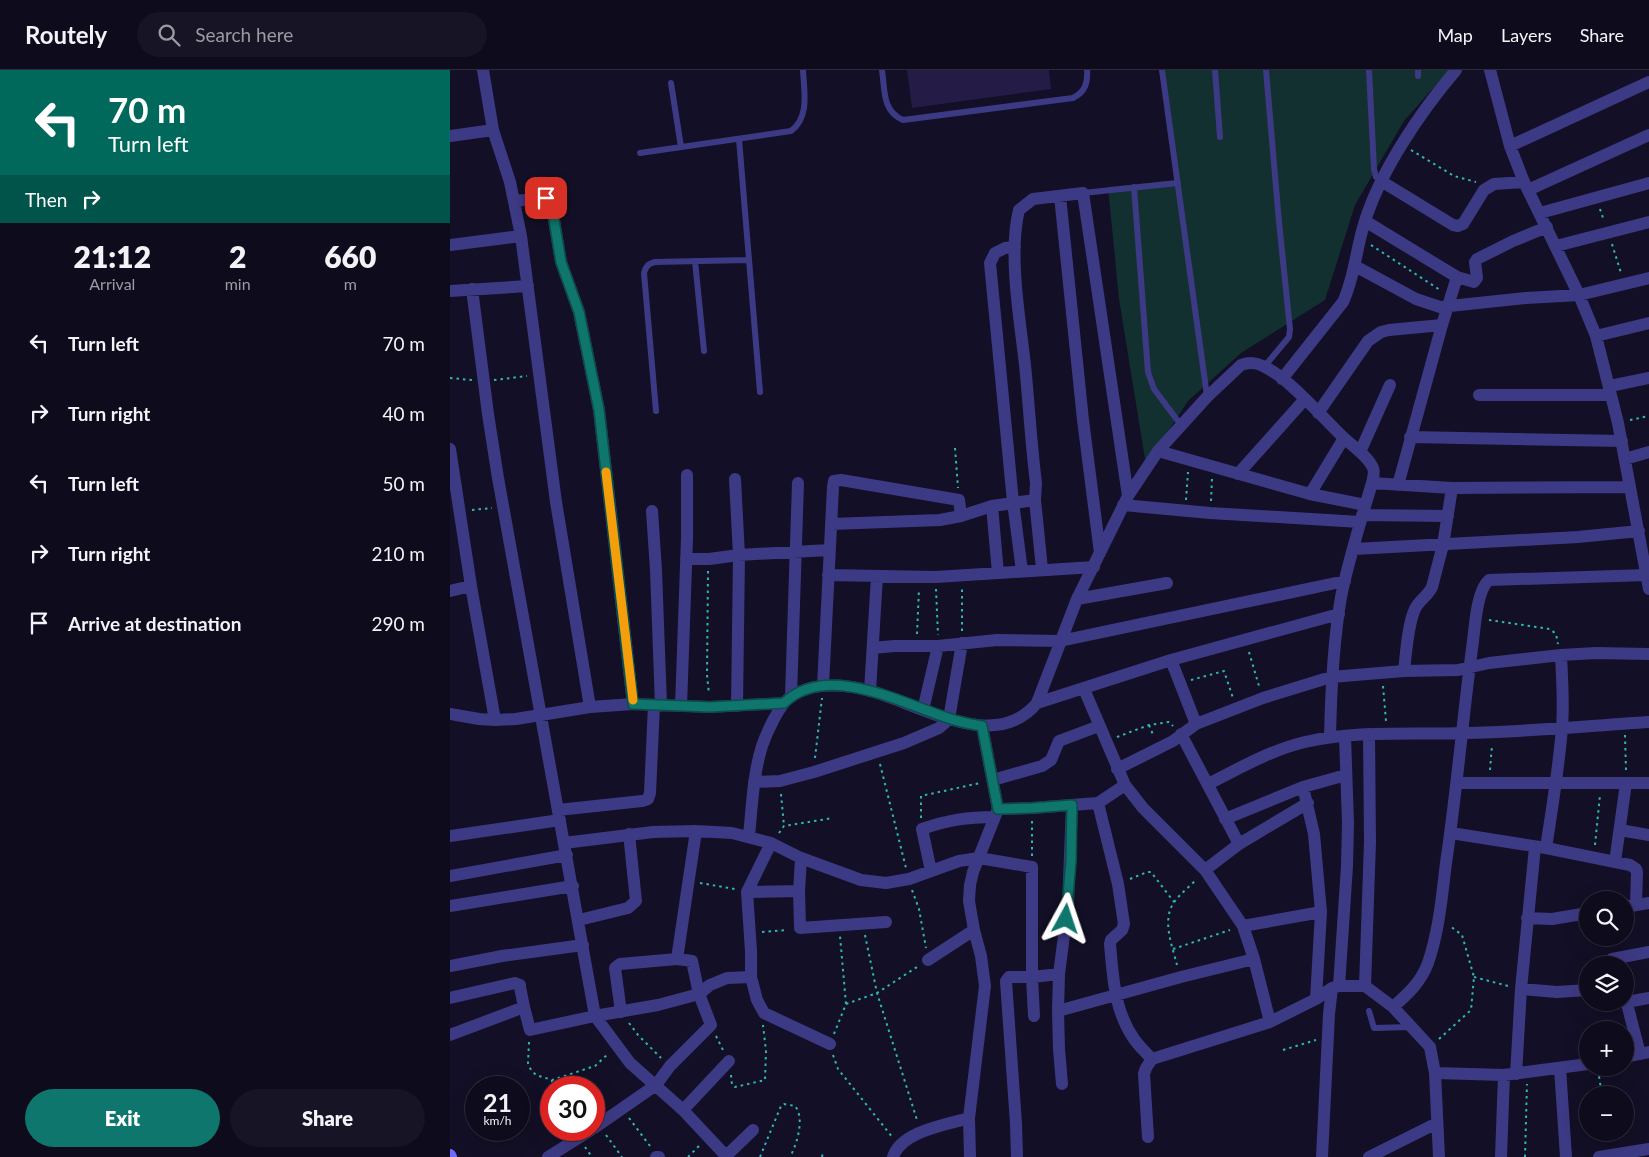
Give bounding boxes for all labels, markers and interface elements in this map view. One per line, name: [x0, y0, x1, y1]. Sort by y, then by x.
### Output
search box: [137, 12, 487, 57]
text: Routely: [25, 20, 107, 49]
icon: search: [155, 21, 183, 49]
text: Search here: [195, 23, 293, 46]
text: Map: [1437, 24, 1473, 46]
text: Layers: [1501, 24, 1552, 46]
text: Share: [1580, 24, 1624, 46]
text: 70 m: [108, 88, 186, 130]
icon: left: [25, 90, 90, 155]
text: Turn left: [108, 130, 189, 157]
pin: [525, 177, 567, 219]
icon: arrive: [532, 184, 560, 212]
icon: right: [77, 185, 105, 213]
text: Then: [25, 188, 67, 211]
text: 21:12: [74, 238, 151, 274]
text: 2: [229, 238, 246, 274]
text: 660: [324, 238, 376, 274]
text: Arrival: [89, 274, 135, 293]
text: min: [225, 274, 251, 293]
text: m: [344, 274, 357, 293]
icon: left: [25, 329, 53, 357]
text: Turn left: [68, 332, 139, 355]
text: 70 m: [382, 332, 425, 355]
icon: right: [25, 399, 53, 427]
text: Turn right: [68, 402, 150, 425]
text: 40 m: [382, 402, 425, 425]
icon: left: [25, 469, 53, 497]
text: Turn left: [68, 472, 139, 495]
text: 50 m: [382, 472, 425, 495]
icon: right: [25, 539, 53, 567]
text: Turn right: [68, 542, 150, 565]
text: 210 m: [371, 542, 425, 565]
icon: arrive: [25, 609, 53, 637]
text: Arrive at destination: [68, 612, 241, 635]
text: 290 m: [371, 612, 425, 635]
map controls: [1579, 891, 1634, 1141]
button: search: [1579, 891, 1634, 946]
position arrow: [1039, 892, 1091, 944]
button: layers: [1579, 956, 1634, 1011]
button: +: [1579, 1021, 1634, 1076]
speed limit sign: 30: [540, 1076, 605, 1141]
button: −: [1579, 1086, 1634, 1141]
text: 21: [483, 1087, 512, 1117]
button: Exit: [25, 1089, 220, 1147]
button: Share: [230, 1089, 425, 1147]
text: km/h: [483, 1113, 512, 1128]

